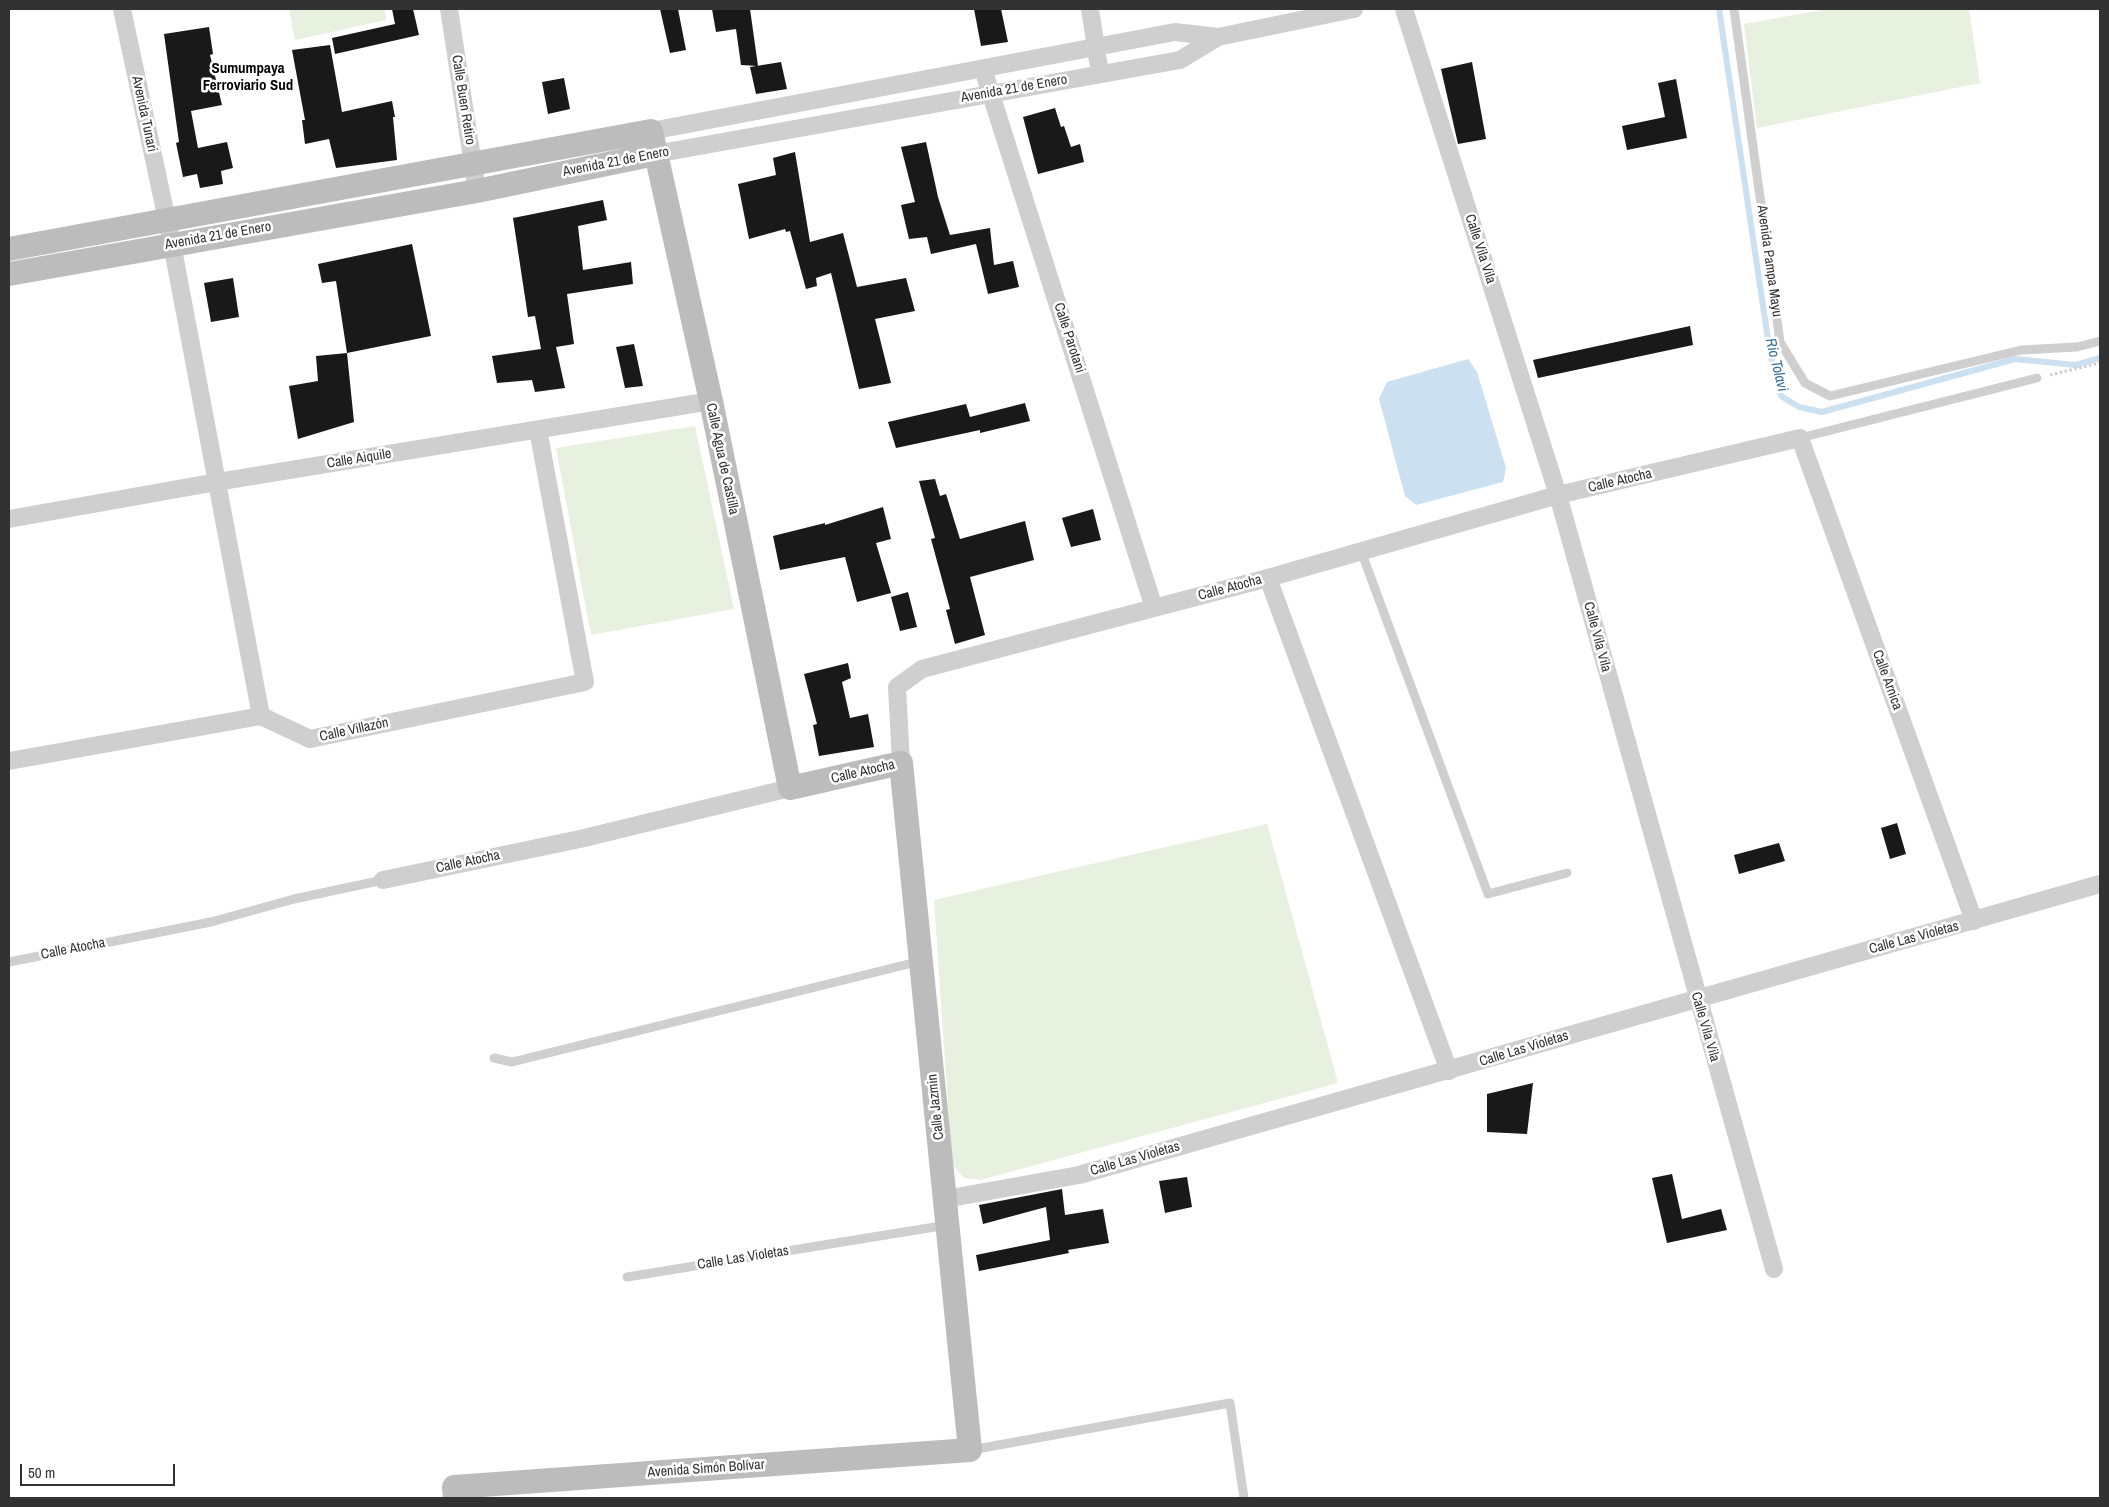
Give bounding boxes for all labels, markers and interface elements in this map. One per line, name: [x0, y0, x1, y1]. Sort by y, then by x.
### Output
street label: Calle Buen Retiro: [448, 54, 478, 146]
district label: Sumumpaya Ferroviario Sud: [203, 60, 293, 95]
street label: Avenida 21 de Enero: [960, 71, 1068, 107]
street label: Avenida Tunari: [128, 74, 160, 154]
street label: Avenida 21 de Enero: [562, 143, 670, 181]
street label: Avenida Pampa Mayu: [1753, 204, 1785, 318]
street label: Calle Vila Vila: [1461, 212, 1499, 286]
street label: Avenida 21 de Enero: [164, 218, 272, 254]
street label: Calle Parotani: [1050, 301, 1088, 375]
water label: Río Tolavi: [1761, 336, 1791, 394]
street label: Calle Agua de Castilla: [702, 402, 742, 516]
street label: Calle Aiquile: [326, 446, 392, 472]
street label: Calle Atocha: [1586, 465, 1654, 497]
street label: Calle Atocha: [1196, 571, 1264, 605]
street label: Calle Vila Vila: [1580, 600, 1614, 674]
street label: Calle Arnica: [1868, 648, 1906, 712]
street label: Calle Villazón: [318, 715, 390, 745]
street label: Calle Atocha: [829, 756, 897, 788]
street label: Calle Atocha: [434, 847, 502, 877]
street label: Calle Las Violetas: [1867, 918, 1961, 958]
street label: Calle Atocha: [39, 935, 107, 963]
street label: Calle Vila Vila: [1687, 990, 1723, 1064]
street label: Calle Las Violetas: [1477, 1027, 1571, 1071]
street label: Calle Jazmin: [924, 1073, 948, 1141]
street label: Calle Las Violetas: [1088, 1138, 1182, 1180]
street label: Calle Las Violetas: [696, 1242, 790, 1274]
scale bar: [22, 1454, 178, 1486]
street label: Avenida Simón Bolívar: [647, 1457, 765, 1481]
text: 50 m: [28, 1462, 55, 1483]

